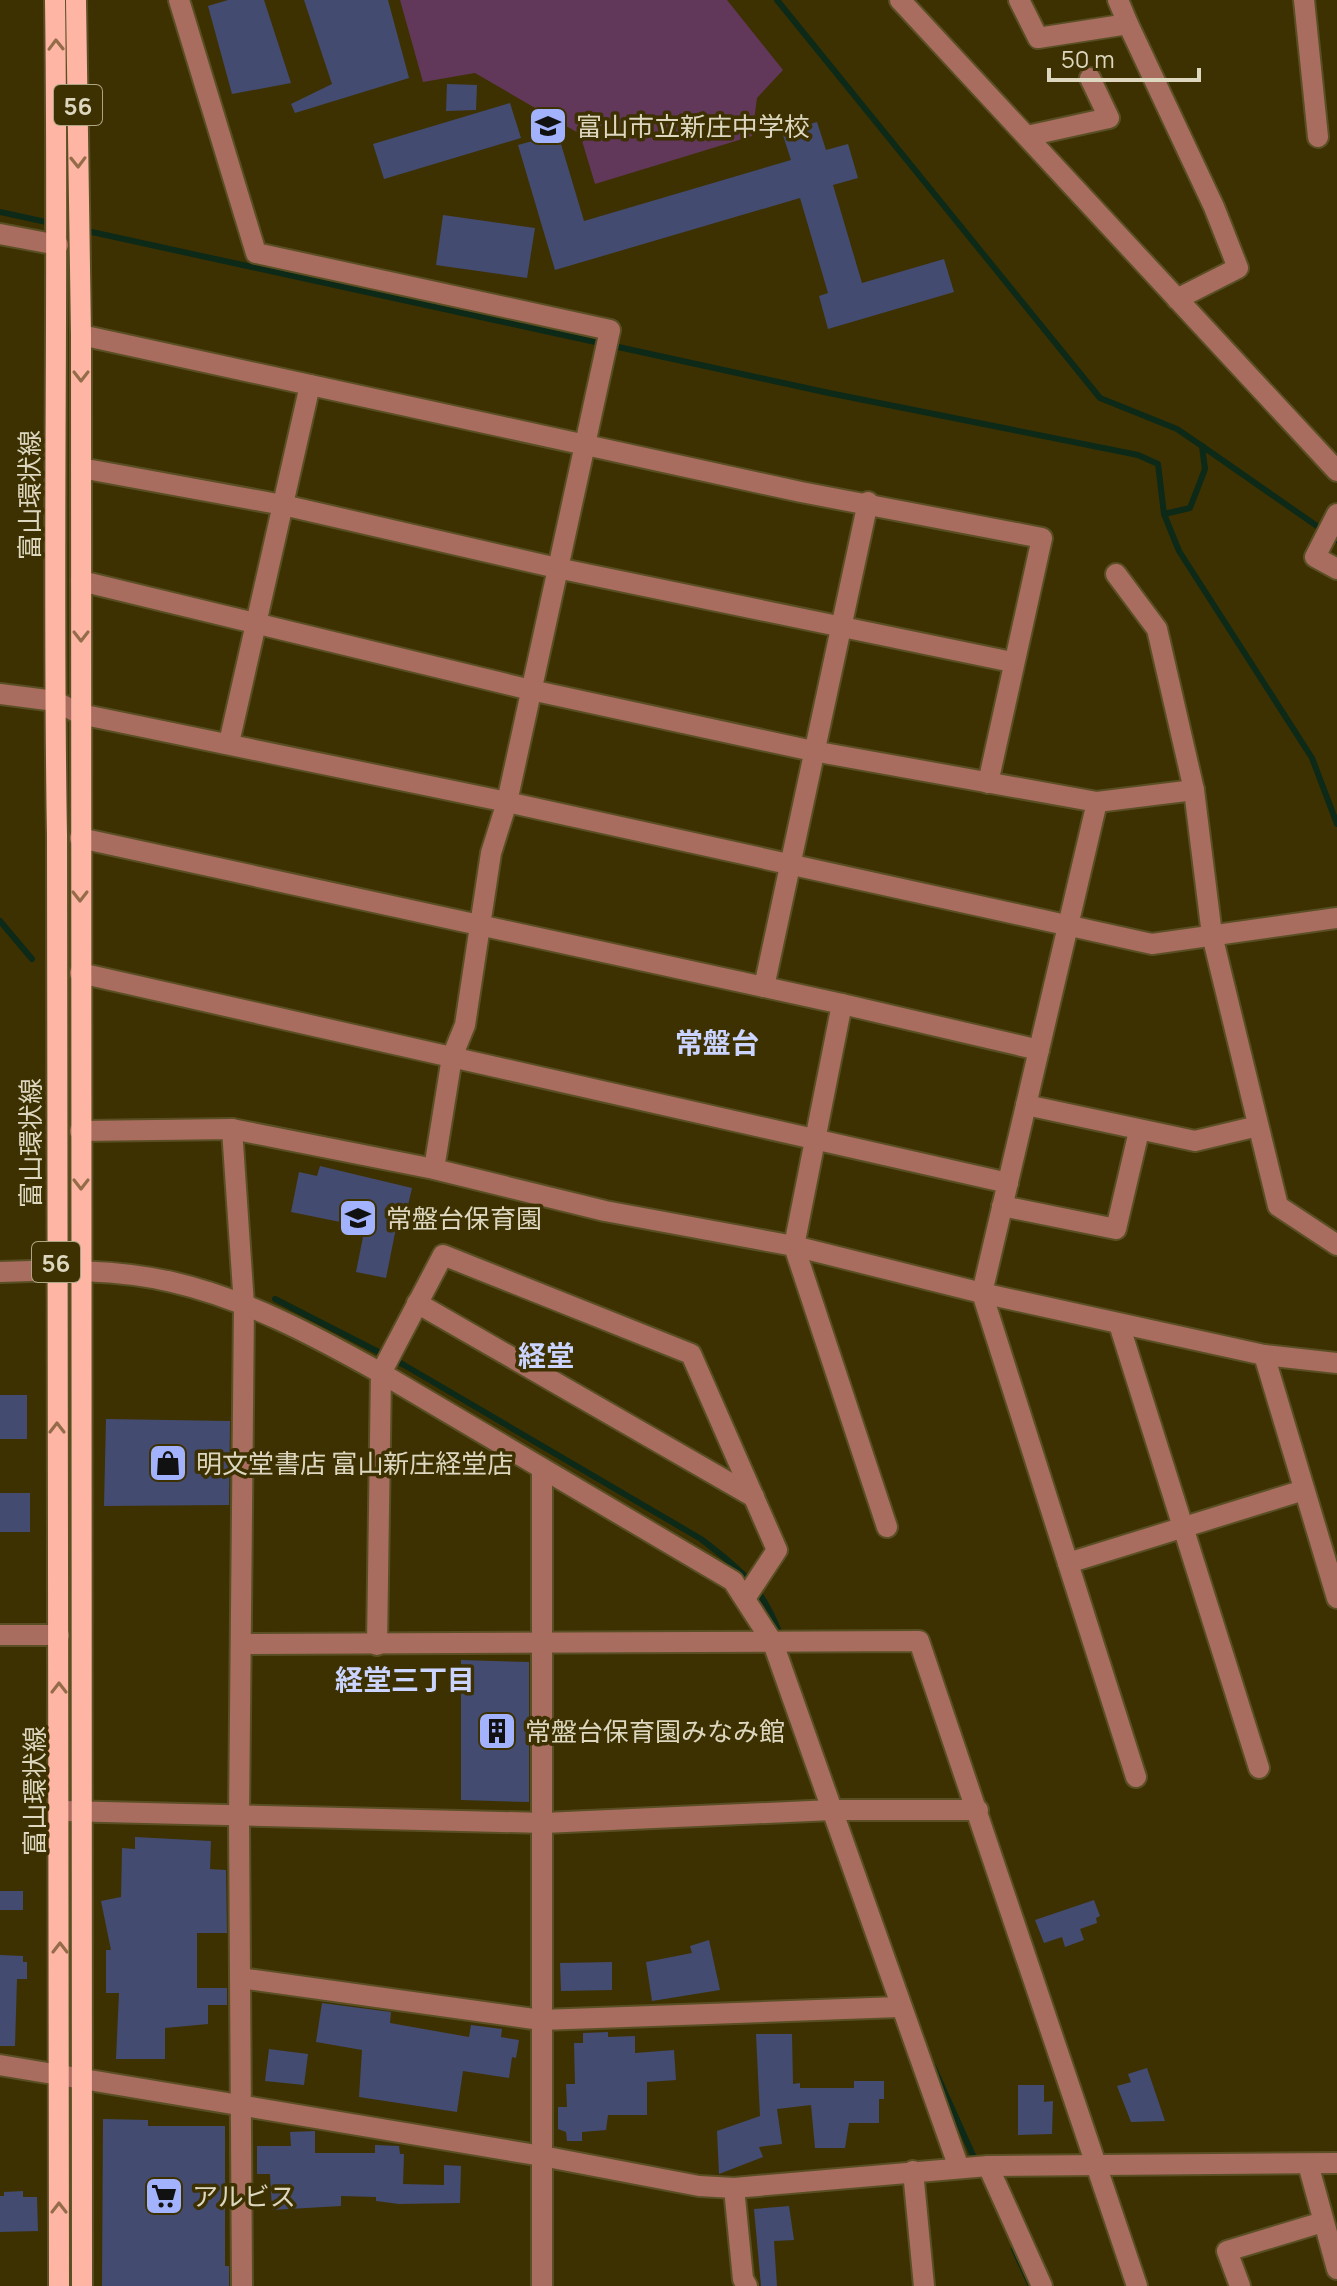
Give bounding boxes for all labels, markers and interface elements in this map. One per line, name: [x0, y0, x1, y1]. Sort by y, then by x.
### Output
scale bar: [1049, 32, 1199, 82]
one-way arrow: [47, 38, 65, 51]
text: 50 m: [1061, 42, 1115, 75]
road number: 56: [54, 85, 102, 125]
school or university icon: 富山市立新庄中学校: [527, 105, 569, 147]
place label: 富山市立新庄中学校: [576, 108, 810, 144]
one-way arrow: [69, 156, 87, 169]
one-way arrow: [72, 370, 90, 383]
street label: 富山環状線: [11, 430, 47, 560]
one-way arrow: [72, 630, 89, 643]
one-way arrow: [71, 890, 89, 903]
district label: 常盤台: [675, 1023, 759, 1061]
street label: 富山環状線: [12, 1078, 48, 1208]
one-way arrow: [72, 1178, 90, 1191]
school or university icon: 常盤台保育園: [337, 1197, 379, 1239]
place label: 常盤台保育園: [386, 1200, 542, 1236]
road number: 56: [32, 1242, 80, 1282]
district label: 経堂: [518, 1336, 574, 1374]
one-way arrow: [48, 1421, 66, 1434]
shop icon: 明文堂書店 富山新庄経堂店: [147, 1442, 189, 1484]
place label: 明文堂書店 富山新庄経堂店: [196, 1445, 513, 1481]
district label: 経堂三丁目: [335, 1660, 475, 1698]
one-way arrow: [50, 1681, 68, 1694]
building icon: 常盤台保育園みなみ館: [476, 1710, 518, 1752]
place label: 常盤台保育園みなみ館: [525, 1713, 785, 1749]
street label: 富山環状線: [16, 1726, 52, 1856]
one-way arrow: [51, 1941, 69, 1954]
supermarket icon: アルビス: [143, 2175, 185, 2217]
place label: アルビス: [192, 2178, 296, 2214]
one-way arrow: [50, 2201, 68, 2214]

